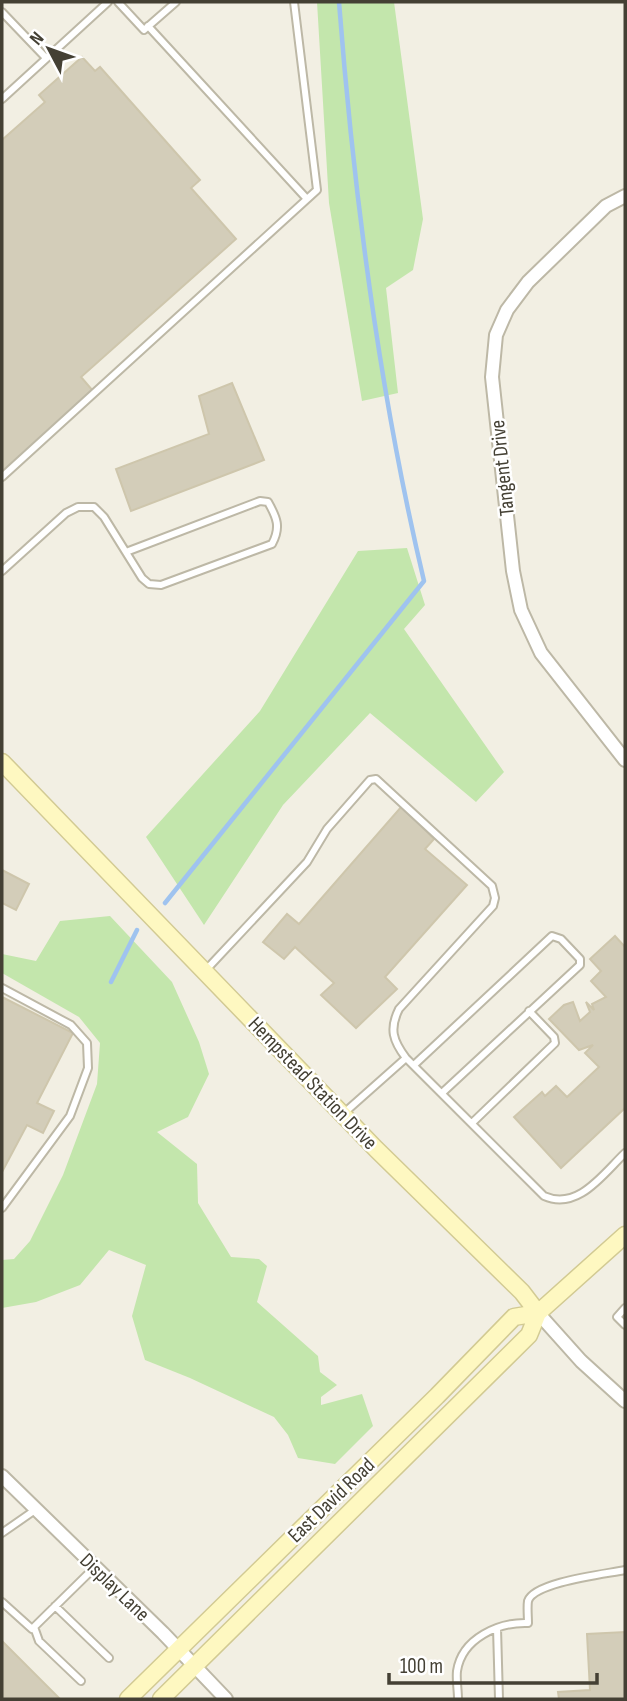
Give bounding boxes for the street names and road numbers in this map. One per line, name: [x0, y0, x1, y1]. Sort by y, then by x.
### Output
street label: Tangent Drive: [485, 419, 520, 517]
street label: Hempstead Station Drive: [243, 1012, 382, 1155]
street label: East David Road: [283, 1453, 380, 1548]
street label: Display Lane: [75, 1548, 155, 1627]

